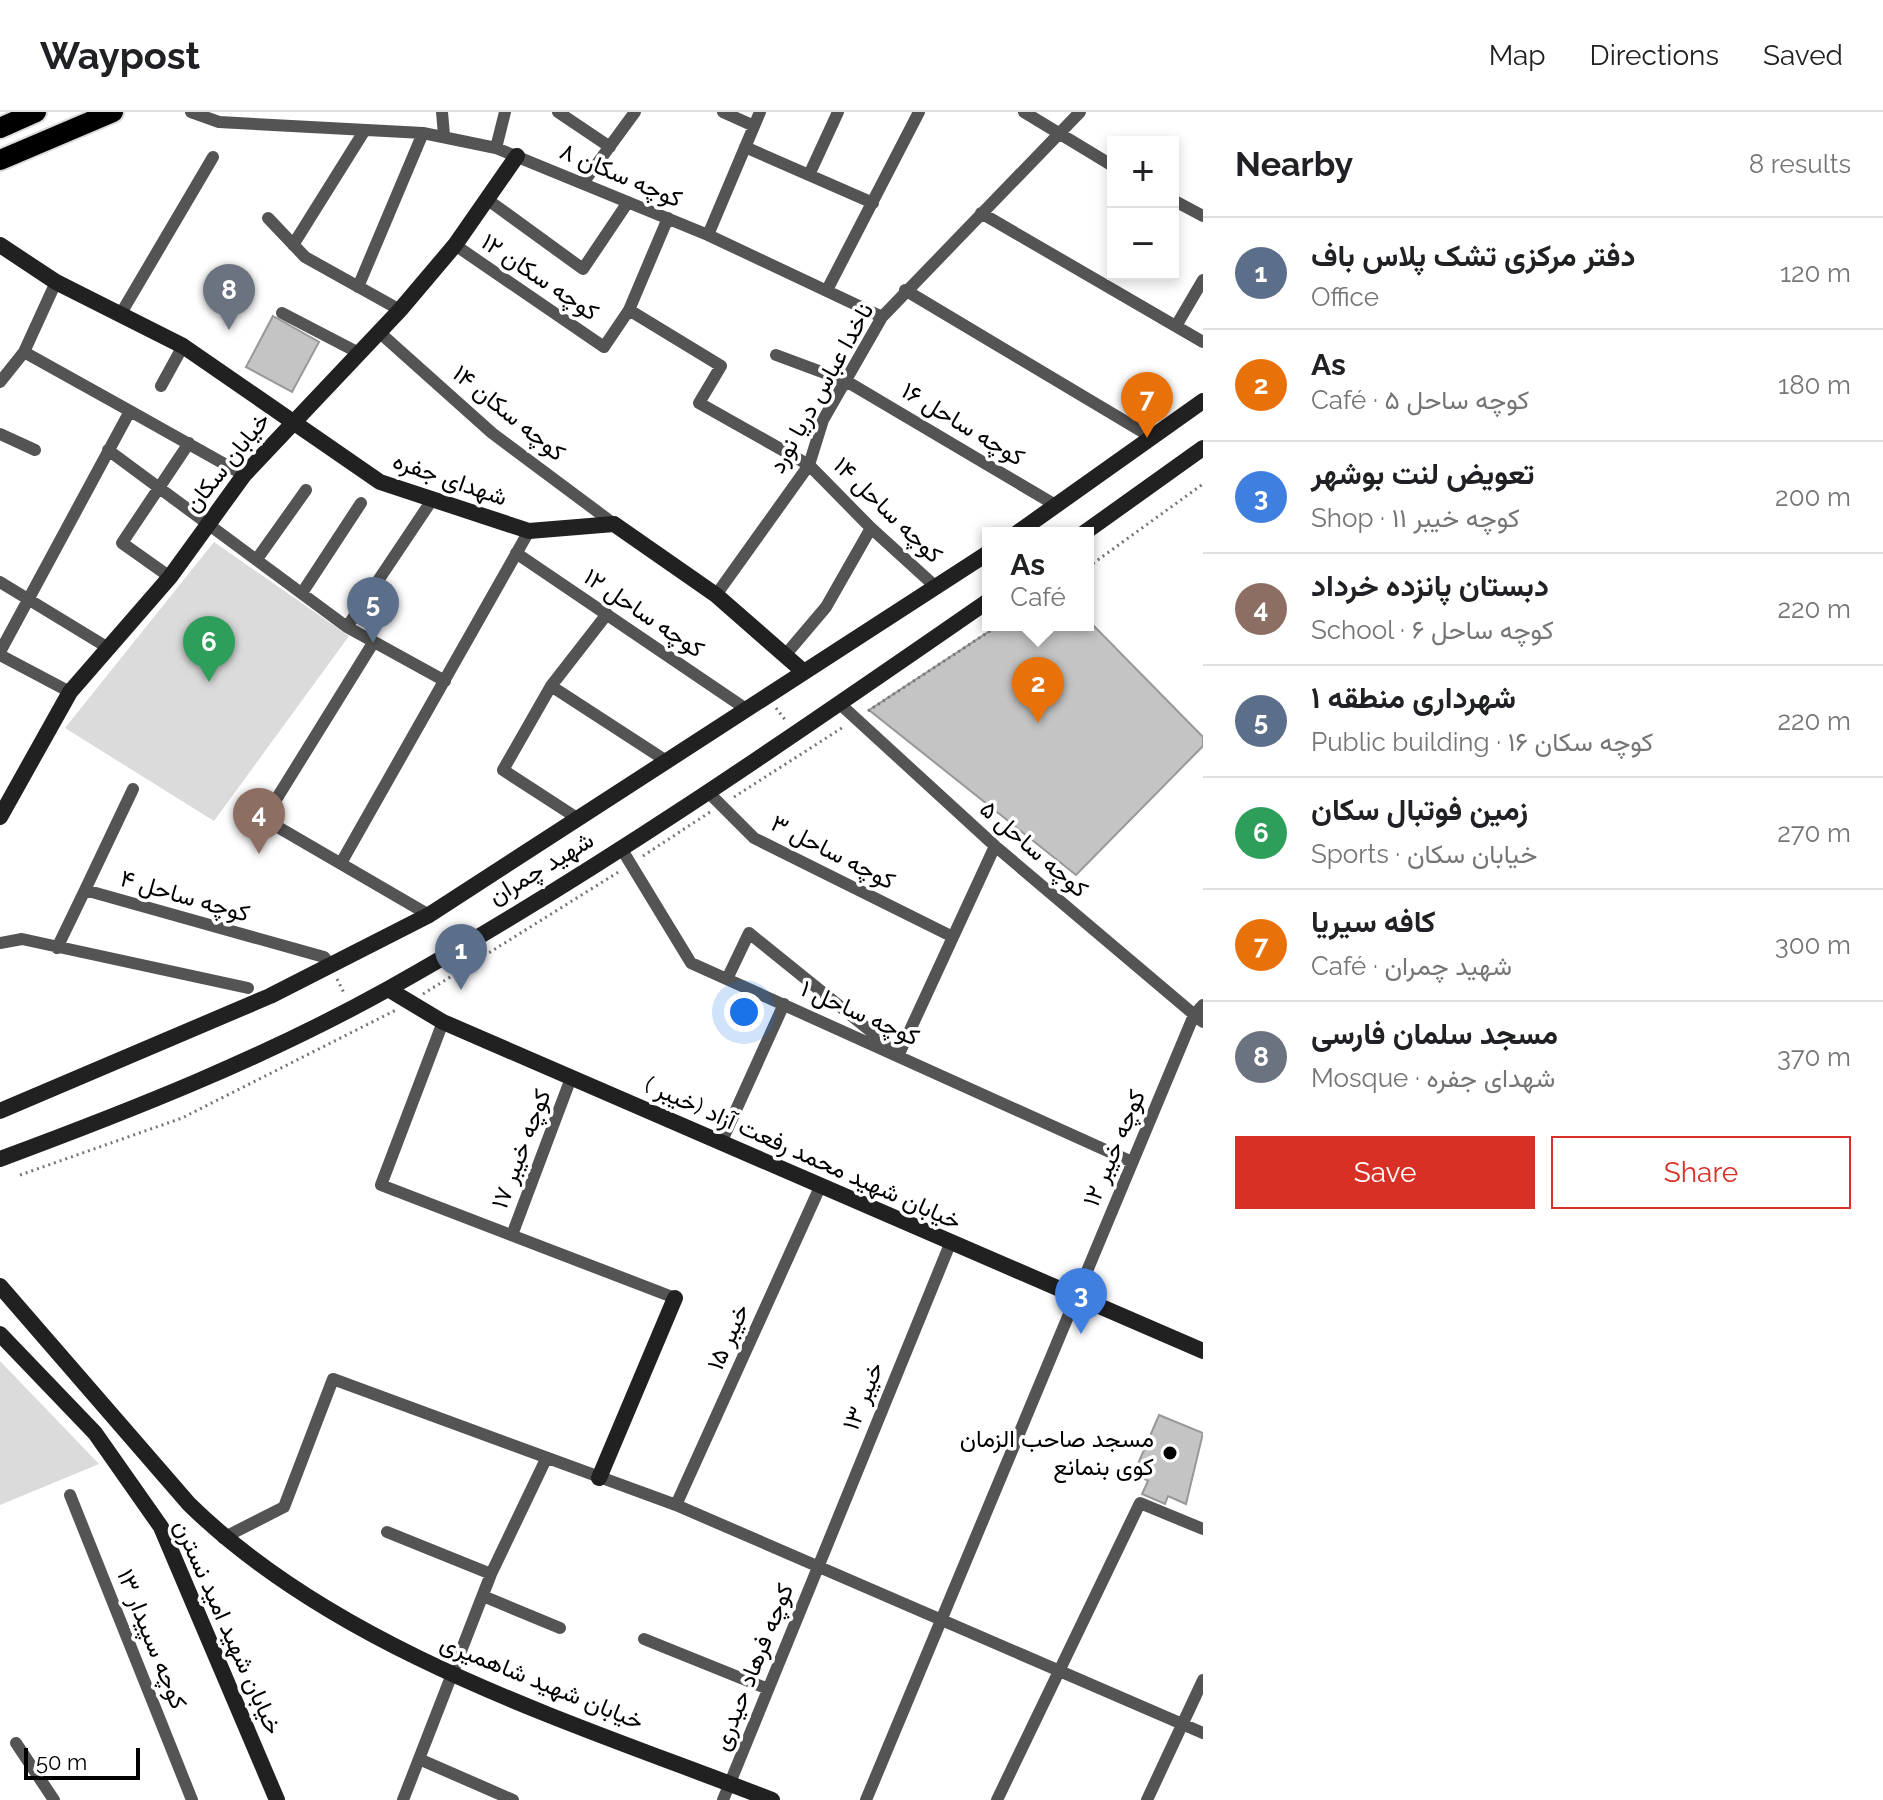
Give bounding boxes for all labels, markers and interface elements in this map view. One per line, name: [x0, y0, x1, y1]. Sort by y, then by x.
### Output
text: Waypost: [40, 33, 200, 78]
text: Map: [1489, 39, 1546, 72]
text: Directions: [1590, 39, 1719, 72]
text: Saved: [1763, 39, 1843, 72]
street label: کوچه سکان ۸: [555, 136, 687, 215]
map controls: [1107, 136, 1179, 280]
button: +: [1107, 136, 1179, 208]
text: Nearby: [1235, 144, 1353, 184]
text: 8 results: [1749, 149, 1851, 179]
button: −: [1107, 208, 1179, 280]
street label: کوچه سکان ۱۲: [475, 227, 604, 328]
text: دفتر مرکزی تشک پلاس باف: [1311, 238, 1635, 273]
text: 1: [1255, 258, 1267, 288]
text: 120 m: [1780, 258, 1851, 288]
pin: 8: [203, 264, 255, 330]
text: Office: [1311, 282, 1379, 312]
street label: ناخدا عباس دریا نورد: [762, 298, 880, 478]
text: As: [1311, 347, 1346, 382]
street label: کوچه سکان ۱۴: [446, 358, 571, 468]
text: 2: [1254, 370, 1268, 400]
text: 180 m: [1778, 370, 1851, 400]
pin: 7: [1121, 372, 1173, 438]
street label: کوچه ساحل ۱۶: [896, 376, 1030, 473]
text: Café · کوچه ساحل ۵: [1311, 385, 1529, 415]
street label: خیابان سکان: [177, 406, 276, 518]
street label: شهدای جفره: [389, 445, 511, 513]
street label: کوچه ساحل ۱۴: [826, 451, 949, 570]
text: تعویض لنت بوشهر: [1311, 456, 1534, 491]
text: 3: [1254, 482, 1268, 512]
text: 200 m: [1775, 482, 1851, 512]
text: Shop · کوچه خیبر ۱۱: [1311, 503, 1520, 533]
popup: [982, 527, 1094, 631]
text: As: [1010, 547, 1045, 582]
street label: کوچه ساحل ۱۲: [577, 562, 710, 665]
text: دبستان پانزده خرداد: [1311, 568, 1549, 603]
pin: 5: [347, 577, 399, 643]
text: Café: [1010, 582, 1066, 612]
text: 4: [1254, 594, 1268, 624]
text: 220 m: [1777, 594, 1851, 624]
text: School · کوچه ساحل ۶: [1311, 615, 1554, 645]
pin: 6: [183, 616, 235, 682]
pin: 2: [1012, 657, 1064, 723]
text: شهرداری منطقه ١: [1311, 680, 1516, 715]
text: 5: [1254, 706, 1268, 736]
text: 220 m: [1777, 706, 1851, 736]
text: Public building · کوچه سکان ۱۶: [1311, 727, 1653, 757]
pin: 4: [233, 788, 285, 854]
text: زمین فوتبال سکان: [1311, 792, 1528, 827]
street label: کوچه ساحل ۵: [973, 794, 1094, 905]
street label: کوچه ساحل ۳: [765, 808, 900, 897]
text: 6: [1253, 818, 1269, 848]
text: 270 m: [1777, 818, 1851, 848]
street label: شهید چمران: [483, 825, 600, 912]
text: Sports · خیابان سکان: [1311, 839, 1537, 869]
street label: کوچه ساحل ۴: [117, 863, 253, 930]
text: کافه سیریا: [1311, 904, 1436, 939]
pin: 1: [435, 924, 487, 990]
text: 7: [1254, 930, 1268, 960]
text: 300 m: [1775, 930, 1851, 960]
text: Café · شهید چمران: [1311, 951, 1512, 981]
street label: کوچه ساحل ۱: [796, 974, 924, 1053]
your location: [724, 992, 764, 1032]
text: مسجد سلمان فارسی: [1311, 1016, 1558, 1051]
text: 8: [1253, 1042, 1269, 1072]
text: 370 m: [1777, 1042, 1851, 1072]
text: Mosque · شهدای جفره: [1311, 1063, 1555, 1093]
street label: ( خیبر) خیابان شهید محمد رفعت آزاد: [640, 1069, 966, 1237]
street label: کوچه خیبر ۱۷: [485, 1085, 558, 1213]
street label: کوچه خیبر ۱۲: [1076, 1085, 1153, 1211]
button: Save: [1235, 1136, 1535, 1209]
button: Share: [1551, 1136, 1851, 1209]
pin: 3: [1055, 1268, 1107, 1334]
street label: خیبر ۱۵: [700, 1299, 756, 1375]
street label: خیبر ۱۳: [836, 1357, 890, 1435]
place label: مسجد صاحب الزمان کوی بنمانع: [960, 1424, 1154, 1484]
marker: مسجد صاحب الزمان کوی بنمانع: [1161, 1444, 1179, 1462]
street label: خیابان شهید امید نسترن: [167, 1515, 289, 1739]
street label: کوچه سپیدار ۱۳: [109, 1565, 194, 1714]
street label: کوچه فرهاد حیدری: [706, 1579, 801, 1755]
street label: خیابان شهید شاهمیری: [436, 1628, 648, 1736]
scale bar: [24, 1744, 140, 1780]
text: 50 m: [36, 1749, 87, 1775]

